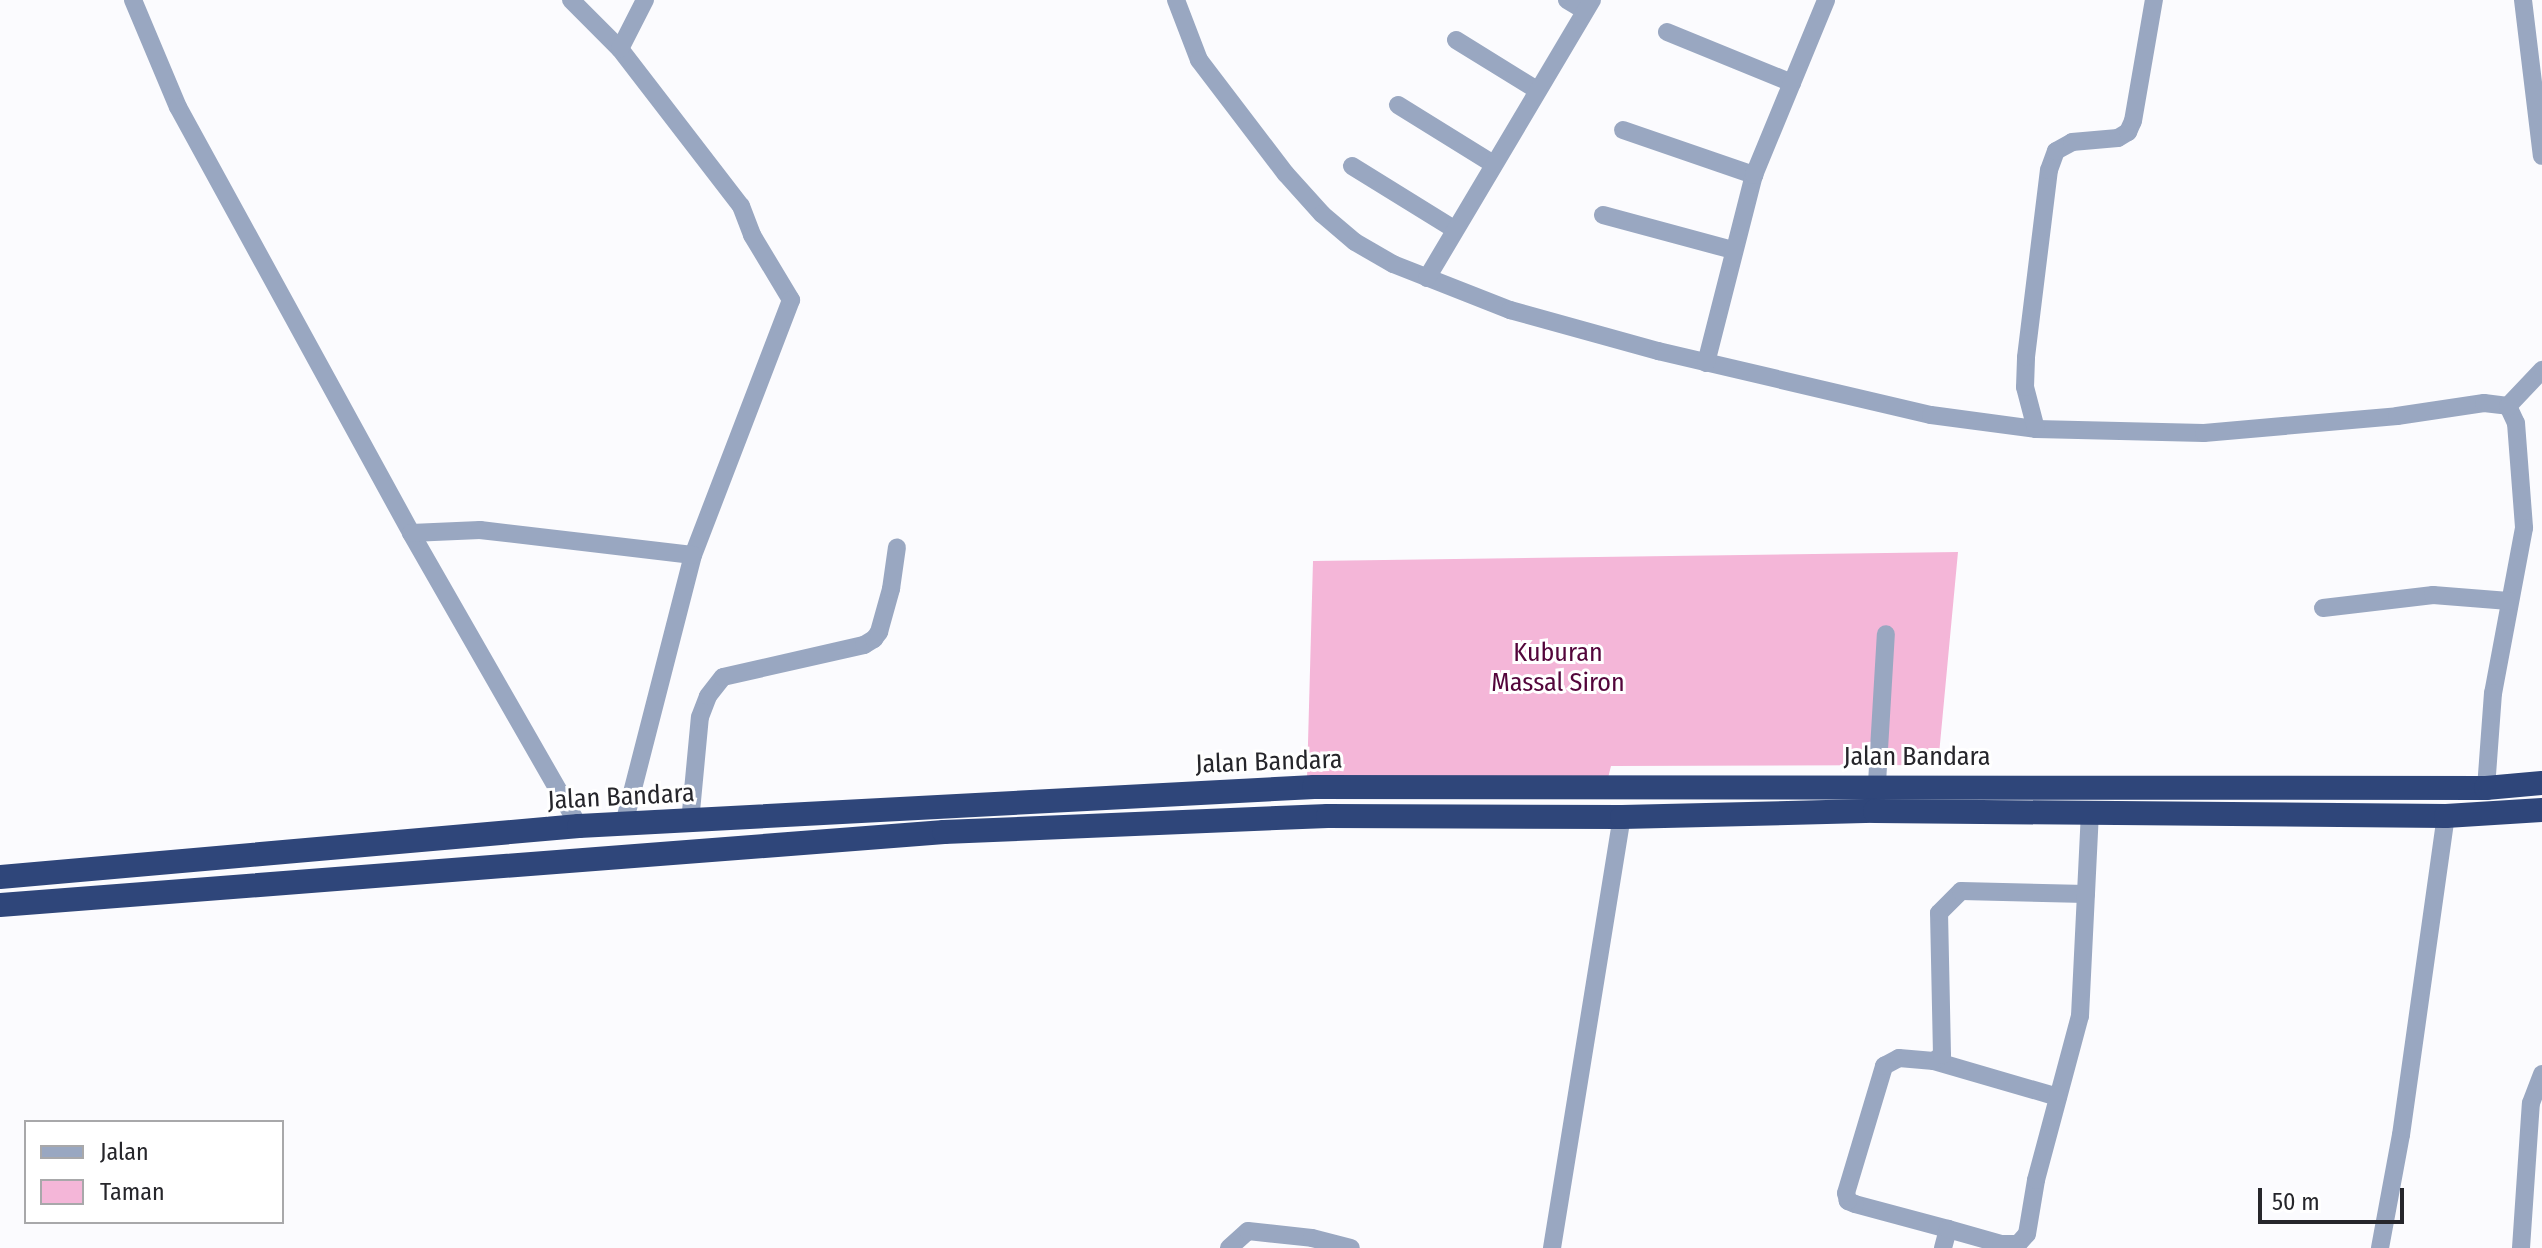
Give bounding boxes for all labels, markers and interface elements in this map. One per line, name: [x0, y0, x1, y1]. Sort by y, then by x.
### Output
park label: Kuburan Massal Siron: [1491, 637, 1625, 698]
street label: Jalan Bandara: [1843, 741, 1991, 773]
street label: Jalan Bandara: [1195, 744, 1343, 780]
street label: Jalan Bandara: [547, 778, 695, 816]
legend: [24, 1120, 284, 1224]
text: Jalan: [100, 1138, 149, 1166]
scale bar: [2262, 1172, 2408, 1222]
text: Taman: [100, 1178, 165, 1206]
text: 50 m: [2272, 1188, 2320, 1216]

